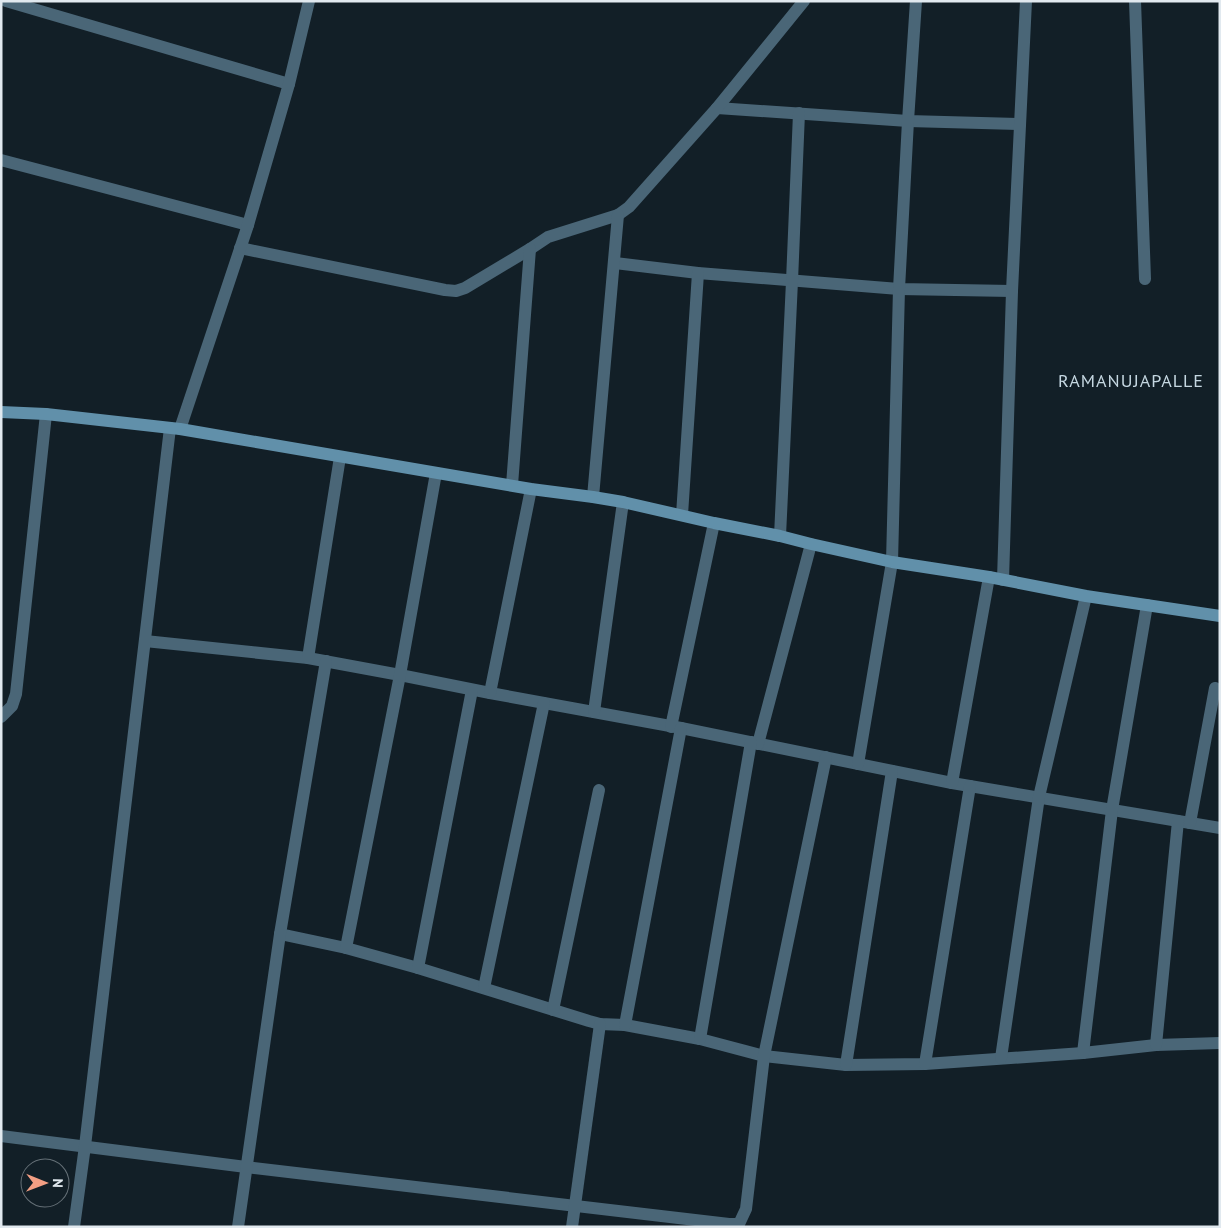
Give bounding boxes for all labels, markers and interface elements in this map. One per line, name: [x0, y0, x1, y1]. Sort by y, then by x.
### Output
district label: RAMANUJAPALLE: [1058, 369, 1204, 392]
north arrow: [20, 1158, 70, 1208]
text: N: [49, 1178, 67, 1188]

